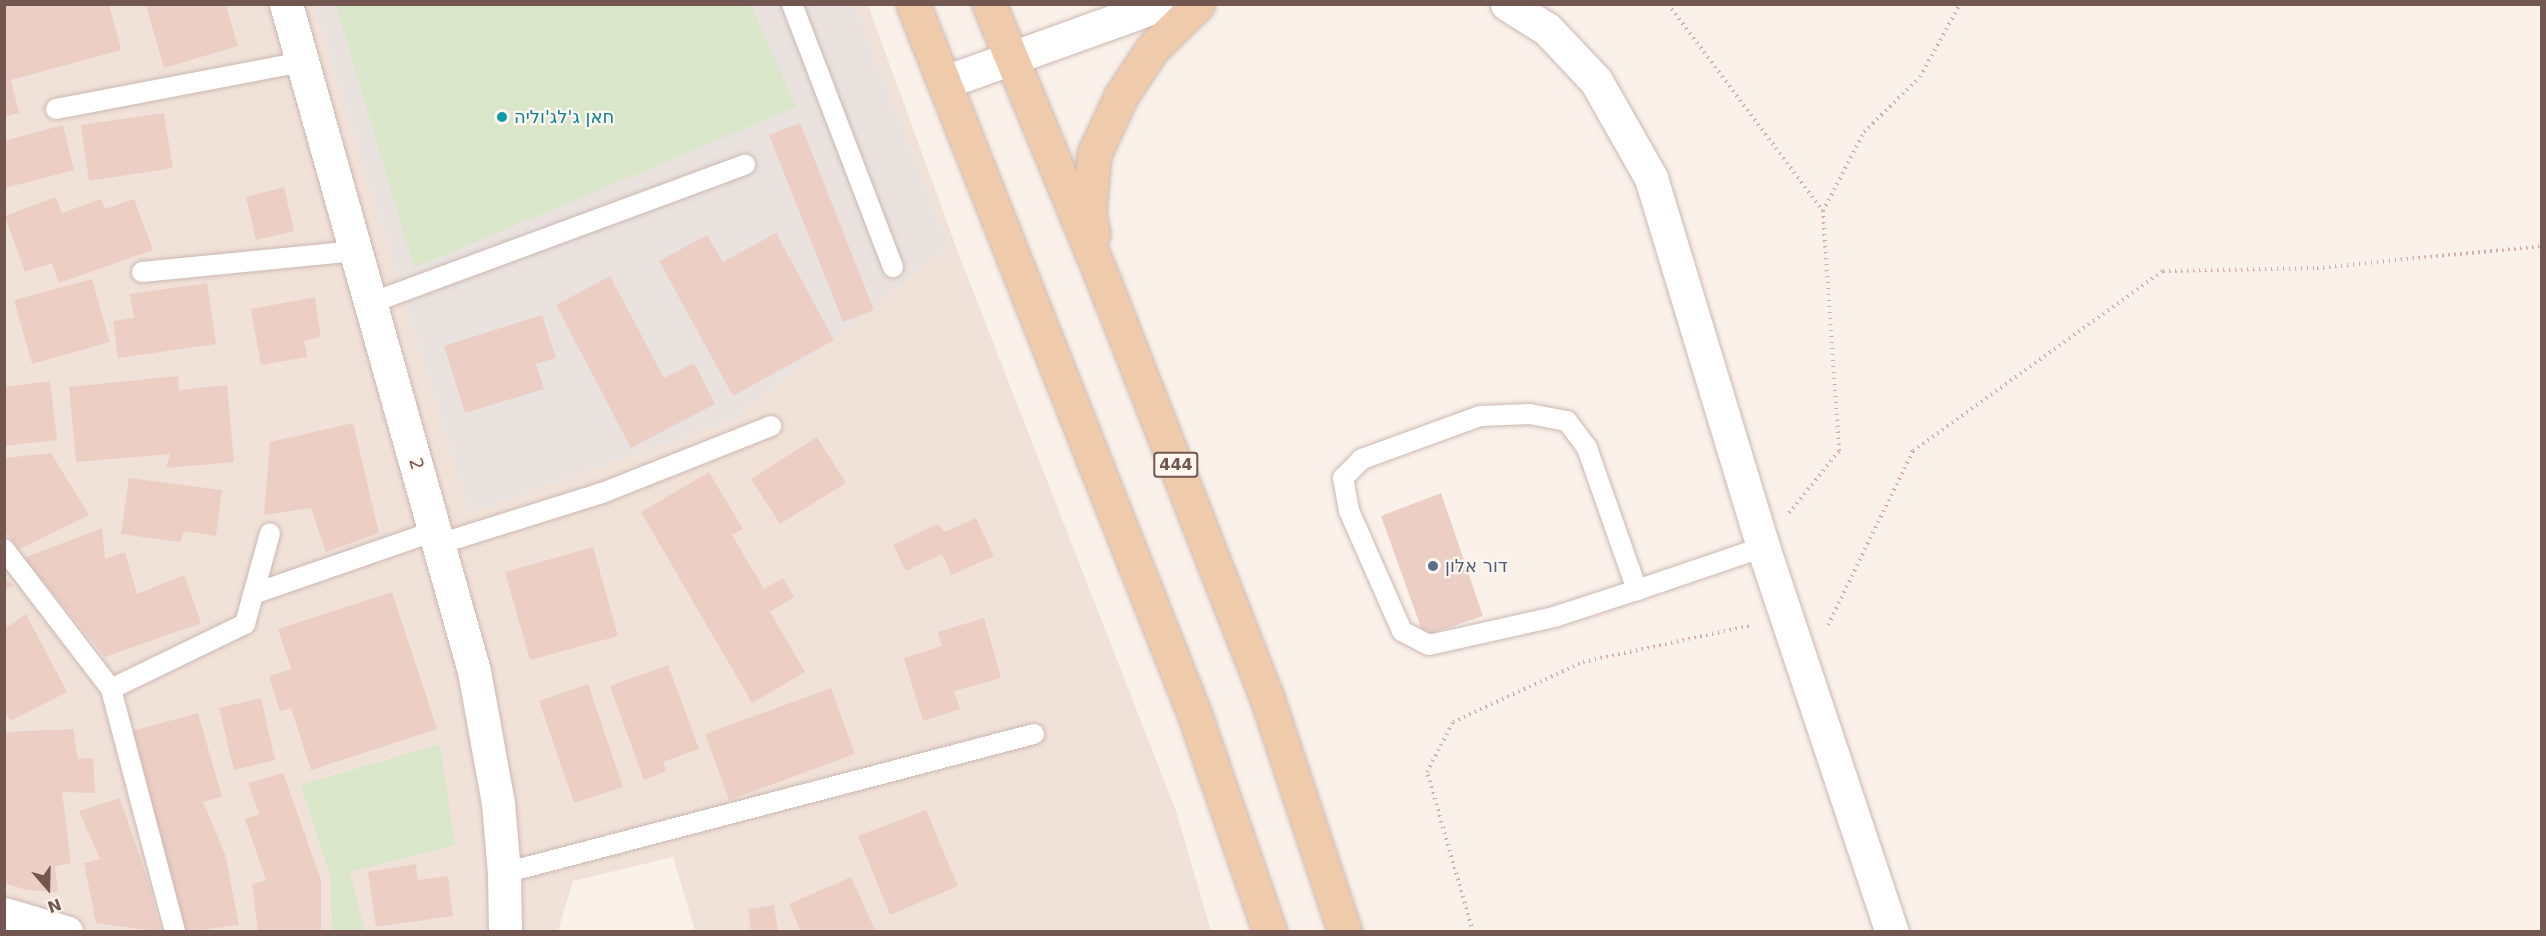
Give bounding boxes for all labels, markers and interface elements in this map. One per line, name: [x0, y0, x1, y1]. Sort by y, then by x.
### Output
place label: חאן ג'לג'וליה: [514, 106, 614, 128]
marker: חאן ג'לג'וליה: [495, 110, 509, 124]
road number: 444: [1152, 452, 1200, 478]
street label: 2: [404, 456, 428, 472]
place label: דור אלון: [1445, 555, 1508, 577]
marker: דור אלון: [1426, 559, 1440, 573]
north arrow: [18, 858, 78, 918]
text: N: [45, 894, 64, 917]

